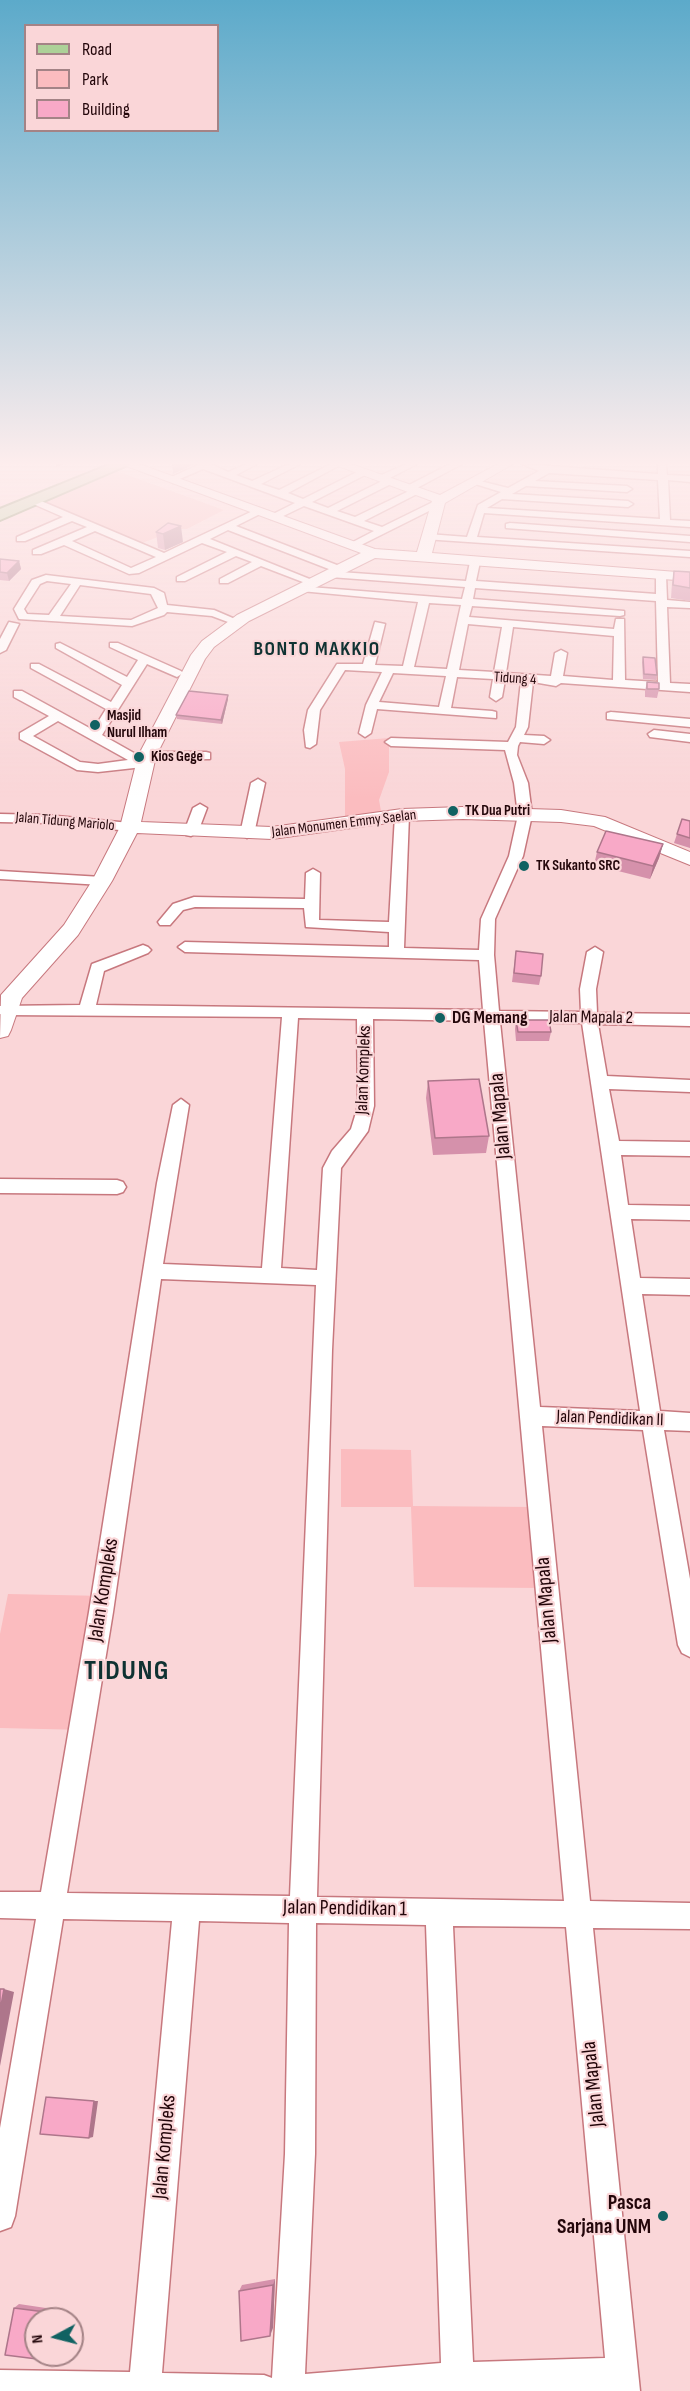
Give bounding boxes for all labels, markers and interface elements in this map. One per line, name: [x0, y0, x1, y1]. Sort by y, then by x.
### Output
legend: [24, 24, 219, 132]
text: Road: [82, 39, 112, 60]
text: Park: [82, 69, 108, 90]
text: Building: [82, 99, 130, 120]
district label: BONTO MAKKIO: [253, 638, 381, 662]
street label: Tidung 4: [493, 669, 537, 689]
place label: Masjid Nurul Ilham: [107, 707, 167, 742]
marker: Masjid Nurul Ilham: [88, 718, 102, 732]
place label: Kios Gege: [151, 748, 203, 766]
marker: Kios Gege: [132, 750, 146, 764]
place label: TK Dua Putri: [465, 802, 530, 820]
marker: TK Dua Putri: [446, 804, 460, 818]
street label: Jalan Monumen Emmy Saelan: [271, 806, 417, 842]
street label: Jalan Tidung Mariolo: [15, 809, 115, 835]
place label: TK Sukanto SRC: [536, 857, 620, 875]
marker: TK Sukanto SRC: [517, 859, 531, 873]
street label: Jalan Mapala 2: [549, 1006, 633, 1030]
place label: DG Memang: [452, 1007, 528, 1029]
marker: DG Memang: [433, 1011, 447, 1025]
street label: Jalan Kompleks: [352, 1025, 376, 1115]
street label: Jalan Mapala: [485, 1072, 517, 1160]
street label: Jalan Pendidikan II: [556, 1406, 664, 1432]
street label: Jalan Kompleks: [83, 1536, 125, 1644]
street label: Jalan Mapala: [531, 1556, 563, 1644]
district label: TIDUNG: [84, 1655, 170, 1689]
street label: Jalan Pendidikan 1: [283, 1895, 407, 1923]
street label: Jalan Mapala: [577, 2040, 611, 2128]
street label: Jalan Kompleks: [148, 2094, 182, 2200]
place label: Pasca Sarjana UNM: [557, 2191, 651, 2241]
marker: Pasca Sarjana UNM: [656, 2209, 670, 2223]
north arrow: [24, 2307, 84, 2367]
text: N: [28, 2334, 48, 2344]

